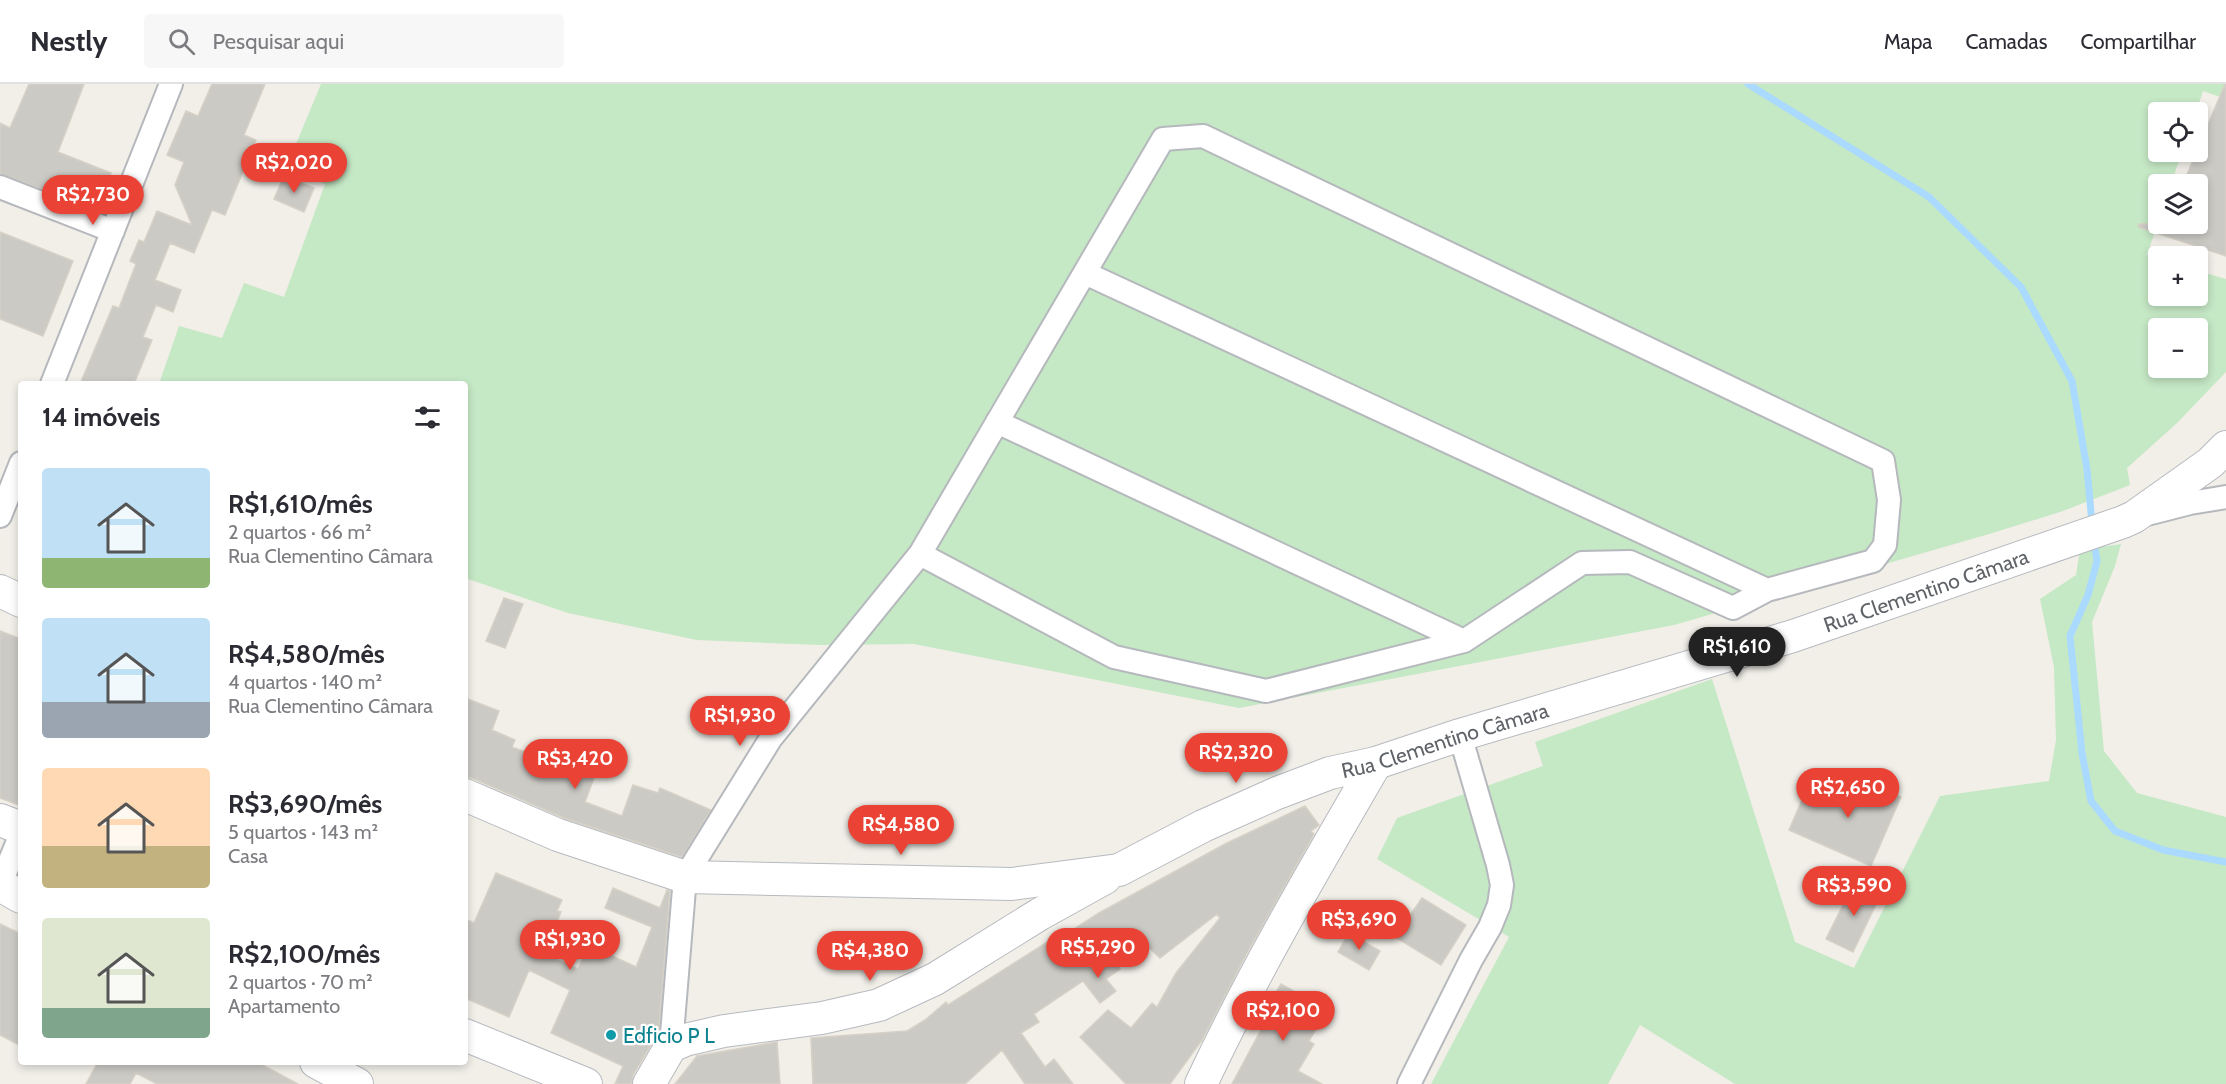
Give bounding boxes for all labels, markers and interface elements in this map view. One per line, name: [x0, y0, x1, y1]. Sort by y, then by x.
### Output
search box: [144, 14, 564, 68]
text: Nestly: [30, 24, 108, 58]
icon: search: [165, 25, 198, 58]
text: Pesquisar aqui: [213, 28, 344, 55]
text: Mapa: [1884, 29, 1932, 54]
text: Camadas: [1965, 29, 2047, 54]
text: Compartilhar: [2080, 29, 2196, 54]
map controls: [2148, 102, 2208, 378]
button: locate: [2148, 102, 2208, 162]
pin: R$2,020: [239, 143, 349, 194]
text: R$2,020: [255, 150, 333, 174]
button: layers: [2148, 174, 2208, 234]
pin: R$2,730: [38, 175, 148, 226]
text: R$2,730: [56, 182, 130, 206]
button: +: [2148, 246, 2208, 306]
button: −: [2148, 318, 2208, 378]
text: 14 imóveis: [42, 401, 160, 433]
icon: filters: [411, 401, 444, 434]
text: R$1,610/mês: [228, 488, 373, 520]
icon: home: [90, 492, 162, 564]
text: 2 quartos · 66 m²: [228, 520, 372, 544]
street label: Rua Clementino Câmara: [1820, 543, 2032, 637]
text: Rua Clementino Câmara: [228, 544, 433, 568]
pin: R$1,610: [1682, 627, 1792, 678]
text: R$1,610: [1703, 634, 1771, 658]
text: R$4,580/mês: [228, 638, 385, 670]
icon: home: [90, 642, 162, 714]
text: 4 quartos · 140 m²: [228, 670, 382, 694]
text: Rua Clementino Câmara: [228, 694, 433, 718]
pin: R$1,930: [685, 696, 795, 747]
street label: Rua Clementino Câmara: [1339, 697, 1551, 783]
text: R$1,930: [704, 703, 776, 727]
pin: R$2,320: [1181, 733, 1291, 784]
pin: R$3,420: [520, 739, 630, 790]
text: R$2,320: [1199, 740, 1273, 764]
text: R$3,420: [537, 746, 613, 770]
pin: R$2,650: [1793, 768, 1903, 819]
text: R$2,650: [1810, 775, 1886, 799]
text: R$3,690/mês: [228, 788, 382, 820]
icon: home: [90, 792, 162, 864]
pin: R$4,580: [846, 805, 956, 856]
text: R$4,580: [862, 812, 940, 836]
text: 5 quartos · 143 m²: [228, 820, 378, 844]
text: Casa: [228, 844, 268, 868]
pin: R$3,590: [1799, 866, 1909, 917]
text: R$3,590: [1816, 873, 1892, 897]
pin: R$3,690: [1304, 900, 1414, 951]
text: R$3,690: [1321, 907, 1397, 931]
pin: R$1,930: [515, 920, 625, 971]
text: R$1,930: [534, 927, 606, 951]
pin: R$5,290: [1043, 928, 1153, 979]
pin: R$4,380: [815, 931, 925, 982]
text: R$5,290: [1060, 935, 1136, 959]
text: R$2,100/mês: [228, 938, 380, 970]
text: R$4,380: [831, 938, 909, 962]
icon: home: [90, 942, 162, 1014]
text: 2 quartos · 70 m²: [228, 970, 373, 994]
pin: R$2,100: [1228, 991, 1338, 1042]
text: Apartamento: [228, 994, 340, 1018]
text: R$2,100: [1246, 998, 1320, 1022]
place label: Edficio P L: [623, 1023, 715, 1048]
marker: Edficio P L: [604, 1028, 618, 1042]

